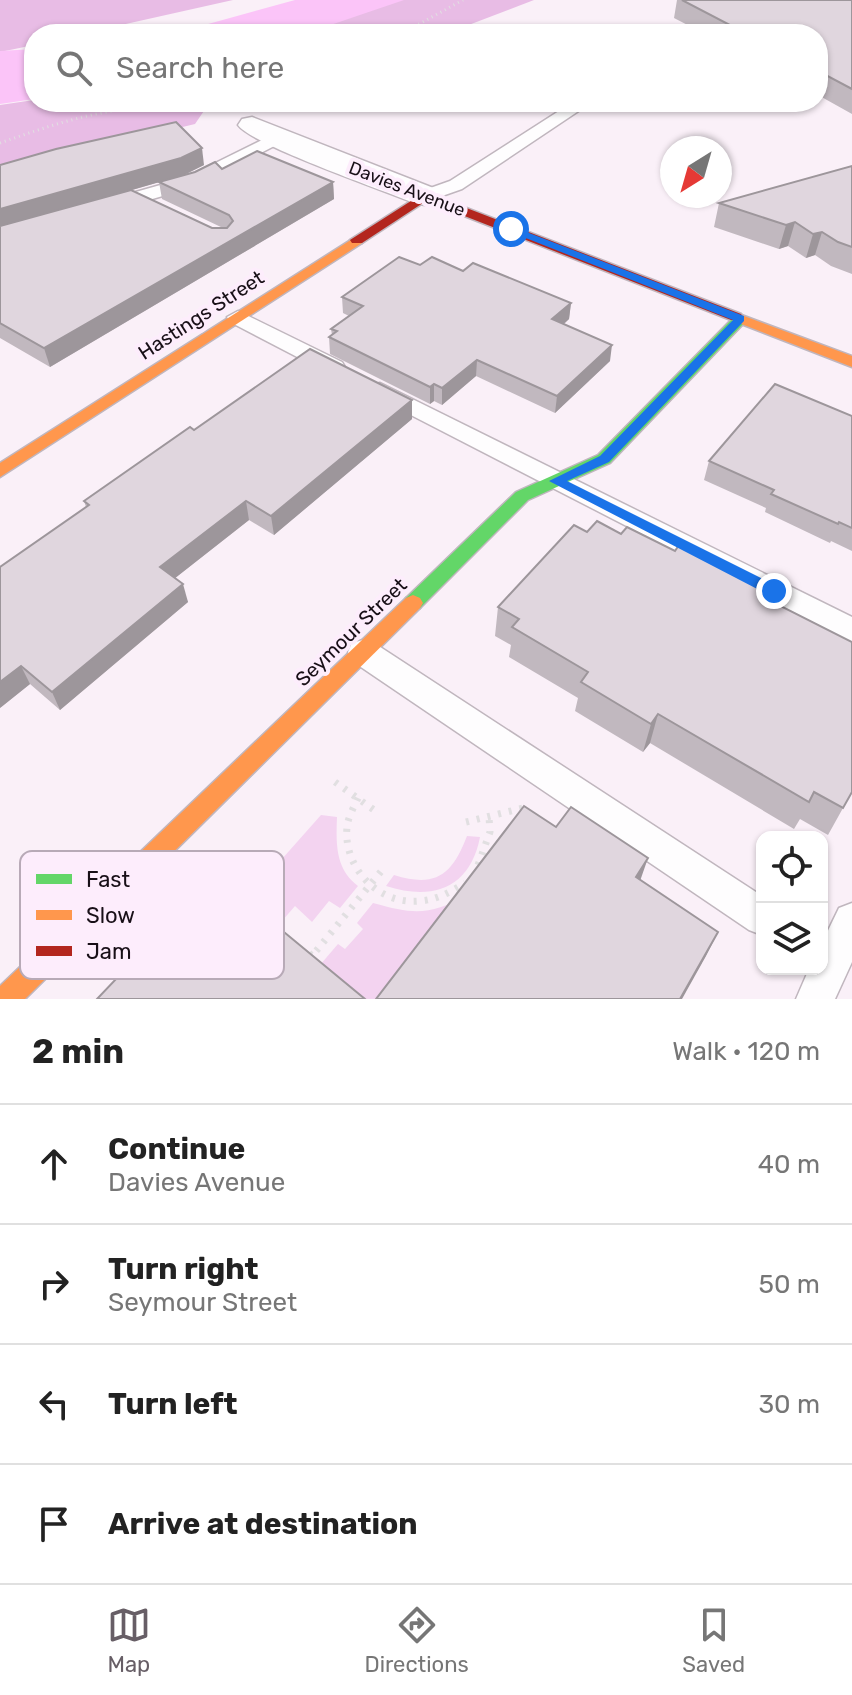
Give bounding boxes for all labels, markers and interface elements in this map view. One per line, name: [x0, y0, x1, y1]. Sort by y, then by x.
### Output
search box: [24, 24, 828, 112]
icon: search: [52, 46, 96, 90]
text: Search here: [116, 50, 284, 86]
north arrow: [660, 136, 732, 208]
street label: Davies Avenue: [346, 157, 468, 221]
route start: [493, 211, 529, 247]
street label: Hastings Street: [134, 265, 269, 365]
street label: Seymour Street: [290, 573, 412, 691]
route end: [756, 573, 792, 609]
map controls: [756, 831, 828, 975]
button: locate: [756, 831, 828, 903]
legend: [20, 851, 284, 979]
text: Fast: [86, 866, 131, 893]
text: Slow: [86, 902, 135, 929]
button: layers: [756, 903, 828, 975]
text: Jam: [86, 938, 132, 965]
text: 2 min: [32, 1031, 124, 1072]
text: Walk · 120 m: [672, 1036, 820, 1067]
text: Continue: [108, 1131, 245, 1167]
icon: ahead: [32, 1142, 76, 1186]
text: 40 m: [758, 1149, 820, 1180]
text: Davies Avenue: [108, 1167, 285, 1198]
text: Turn right: [108, 1251, 259, 1287]
icon: right: [32, 1262, 76, 1306]
text: 50 m: [759, 1269, 820, 1300]
text: Seymour Street: [108, 1287, 297, 1318]
icon: left: [32, 1382, 76, 1426]
text: Turn left: [108, 1386, 238, 1422]
text: 30 m: [758, 1389, 820, 1420]
icon: arrive: [32, 1502, 76, 1546]
text: Arrive at destination: [108, 1506, 418, 1542]
tab: Map: [107, 1603, 151, 1678]
tab: Directions: [364, 1603, 469, 1678]
tab: Saved: [682, 1603, 745, 1678]

